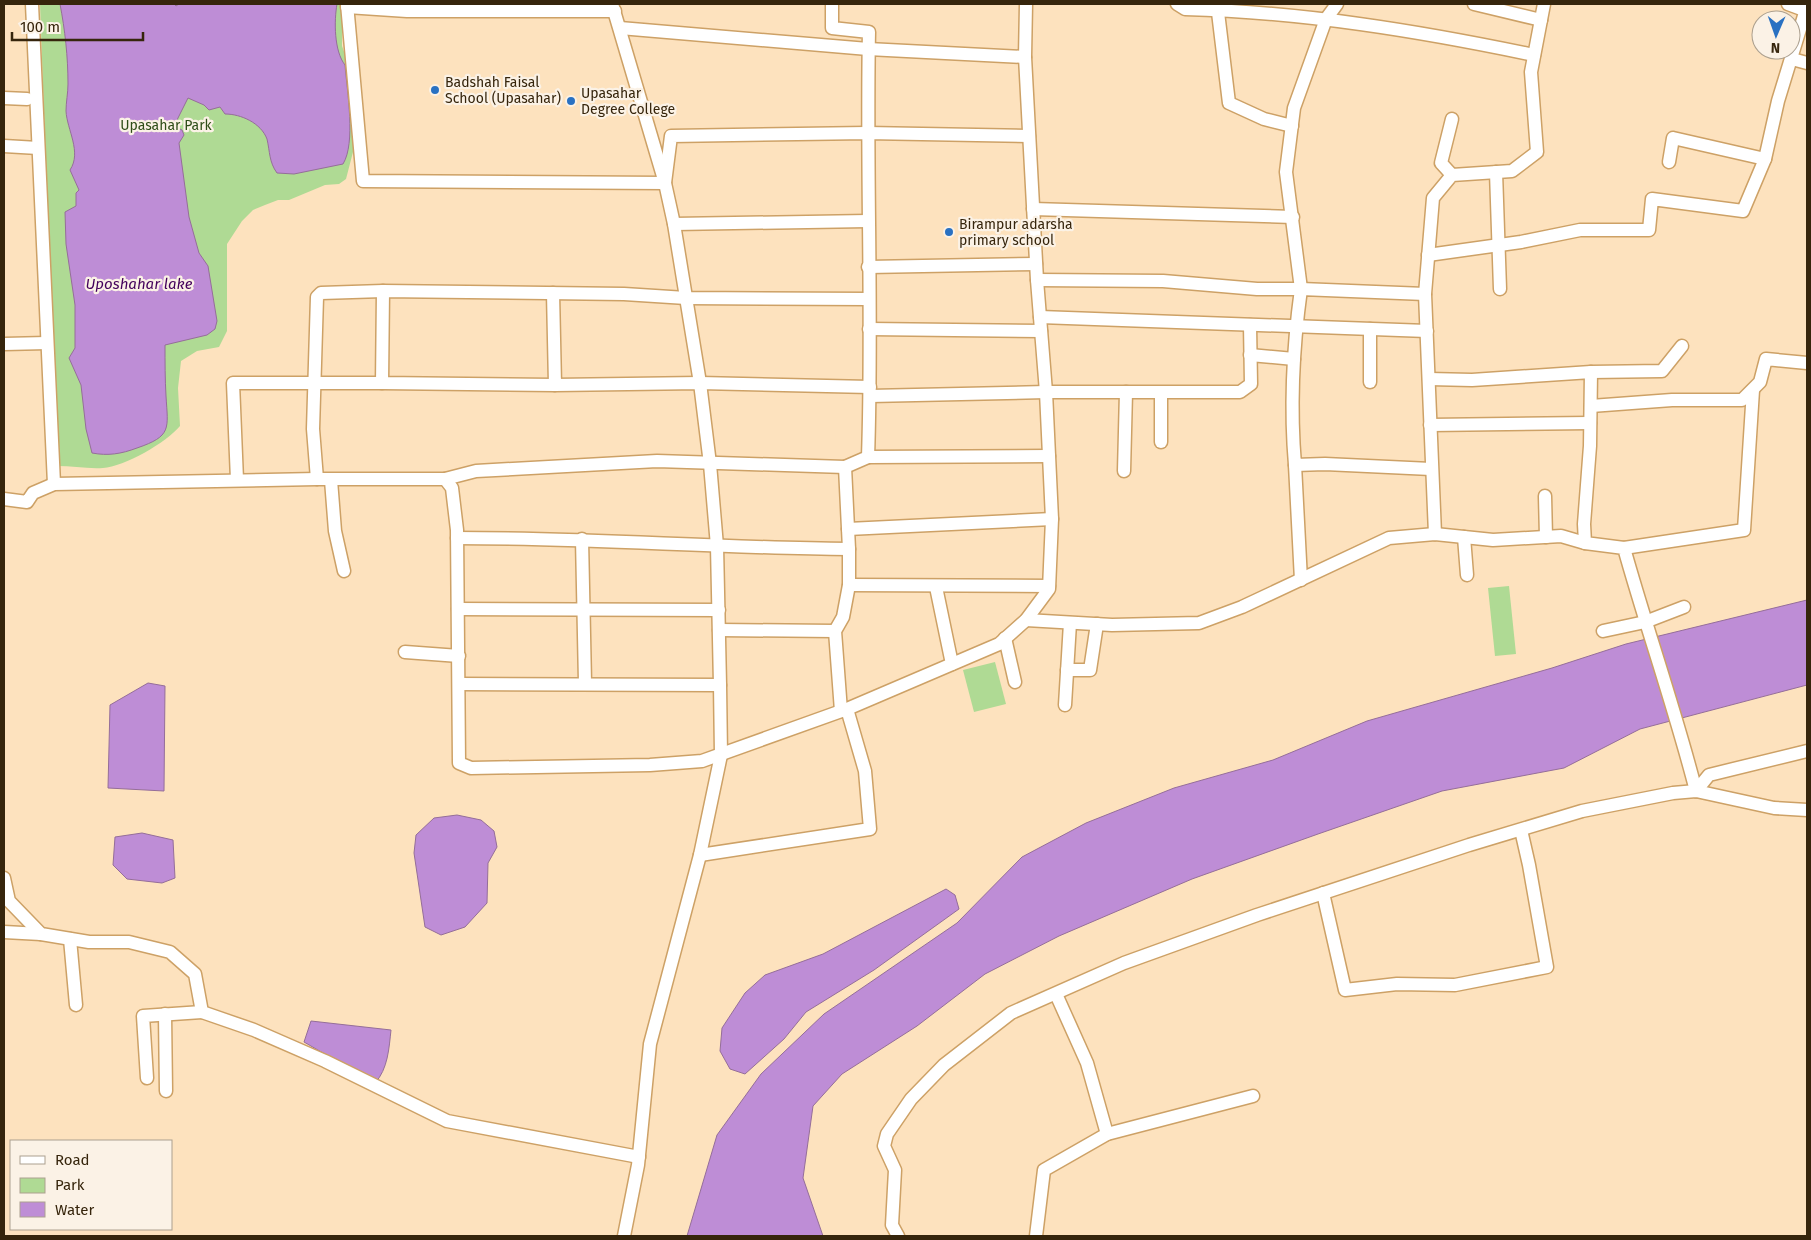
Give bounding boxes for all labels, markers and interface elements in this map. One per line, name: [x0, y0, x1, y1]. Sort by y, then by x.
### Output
scale bar: [12, 10, 144, 42]
north arrow: [1751, 10, 1801, 60]
text: 100 m: [20, 18, 60, 36]
text: N: [1771, 39, 1781, 56]
place label: Badshah Faisal School (Upasahar): [445, 74, 561, 107]
marker: Badshah Faisal School (Upasahar): [429, 84, 441, 96]
place label: Upasahar Degree College: [581, 85, 675, 118]
marker: Upasahar Degree College: [565, 95, 577, 107]
park label: Upasahar Park: [120, 117, 213, 134]
place label: Birampur adarsha primary school: [959, 216, 1073, 249]
marker: Birampur adarsha primary school: [943, 226, 955, 238]
water label: Uposhahar lake: [86, 275, 193, 293]
legend: [10, 1140, 172, 1230]
text: Road: [55, 1151, 90, 1169]
text: Park: [55, 1176, 85, 1194]
text: Water: [55, 1201, 94, 1219]

